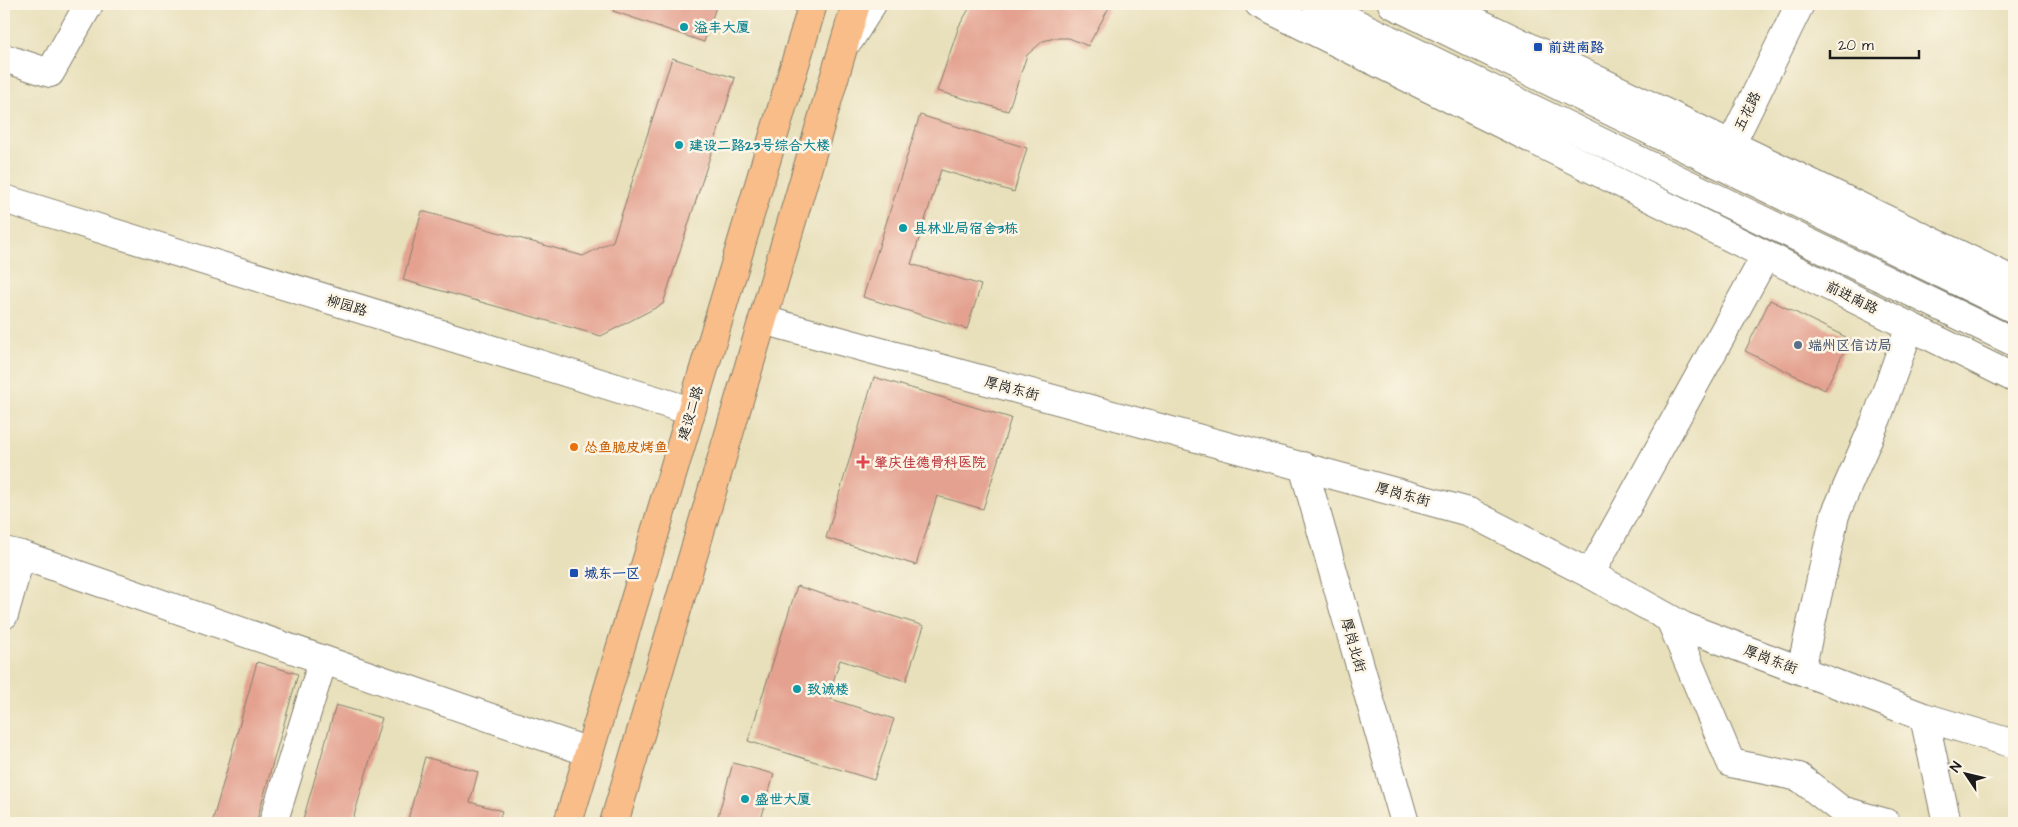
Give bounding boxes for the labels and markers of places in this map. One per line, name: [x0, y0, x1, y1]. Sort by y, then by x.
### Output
place label: 溢丰大厦: [694, 18, 750, 38]
marker: 溢丰大厦: [678, 21, 690, 33]
place label: 前进南路: [1548, 38, 1604, 58]
marker: 前进南路: [1532, 41, 1544, 53]
place label: 建设二路23号综合大楼: [689, 136, 830, 156]
marker: 建设二路23号综合大楼: [673, 139, 685, 151]
place label: 县林业局宿舍3栋: [913, 219, 1018, 239]
marker: 县林业局宿舍3栋: [897, 222, 909, 234]
place label: 端州区信访局: [1808, 336, 1892, 356]
marker: 端州区信访局: [1792, 339, 1804, 351]
place label: 怂鱼脆皮烤鱼: [584, 438, 668, 458]
marker: 怂鱼脆皮烤鱼: [568, 441, 580, 453]
place label: 肇庆佳德骨科医院: [874, 453, 986, 473]
marker: 肇庆佳德骨科医院: [856, 455, 870, 469]
place label: 城东一区: [584, 564, 640, 584]
marker: 城东一区: [568, 567, 580, 579]
place label: 致诚楼: [807, 680, 849, 700]
marker: 致诚楼: [791, 683, 803, 695]
place label: 盛世大厦: [755, 790, 811, 810]
marker: 盛世大厦: [739, 793, 751, 805]

